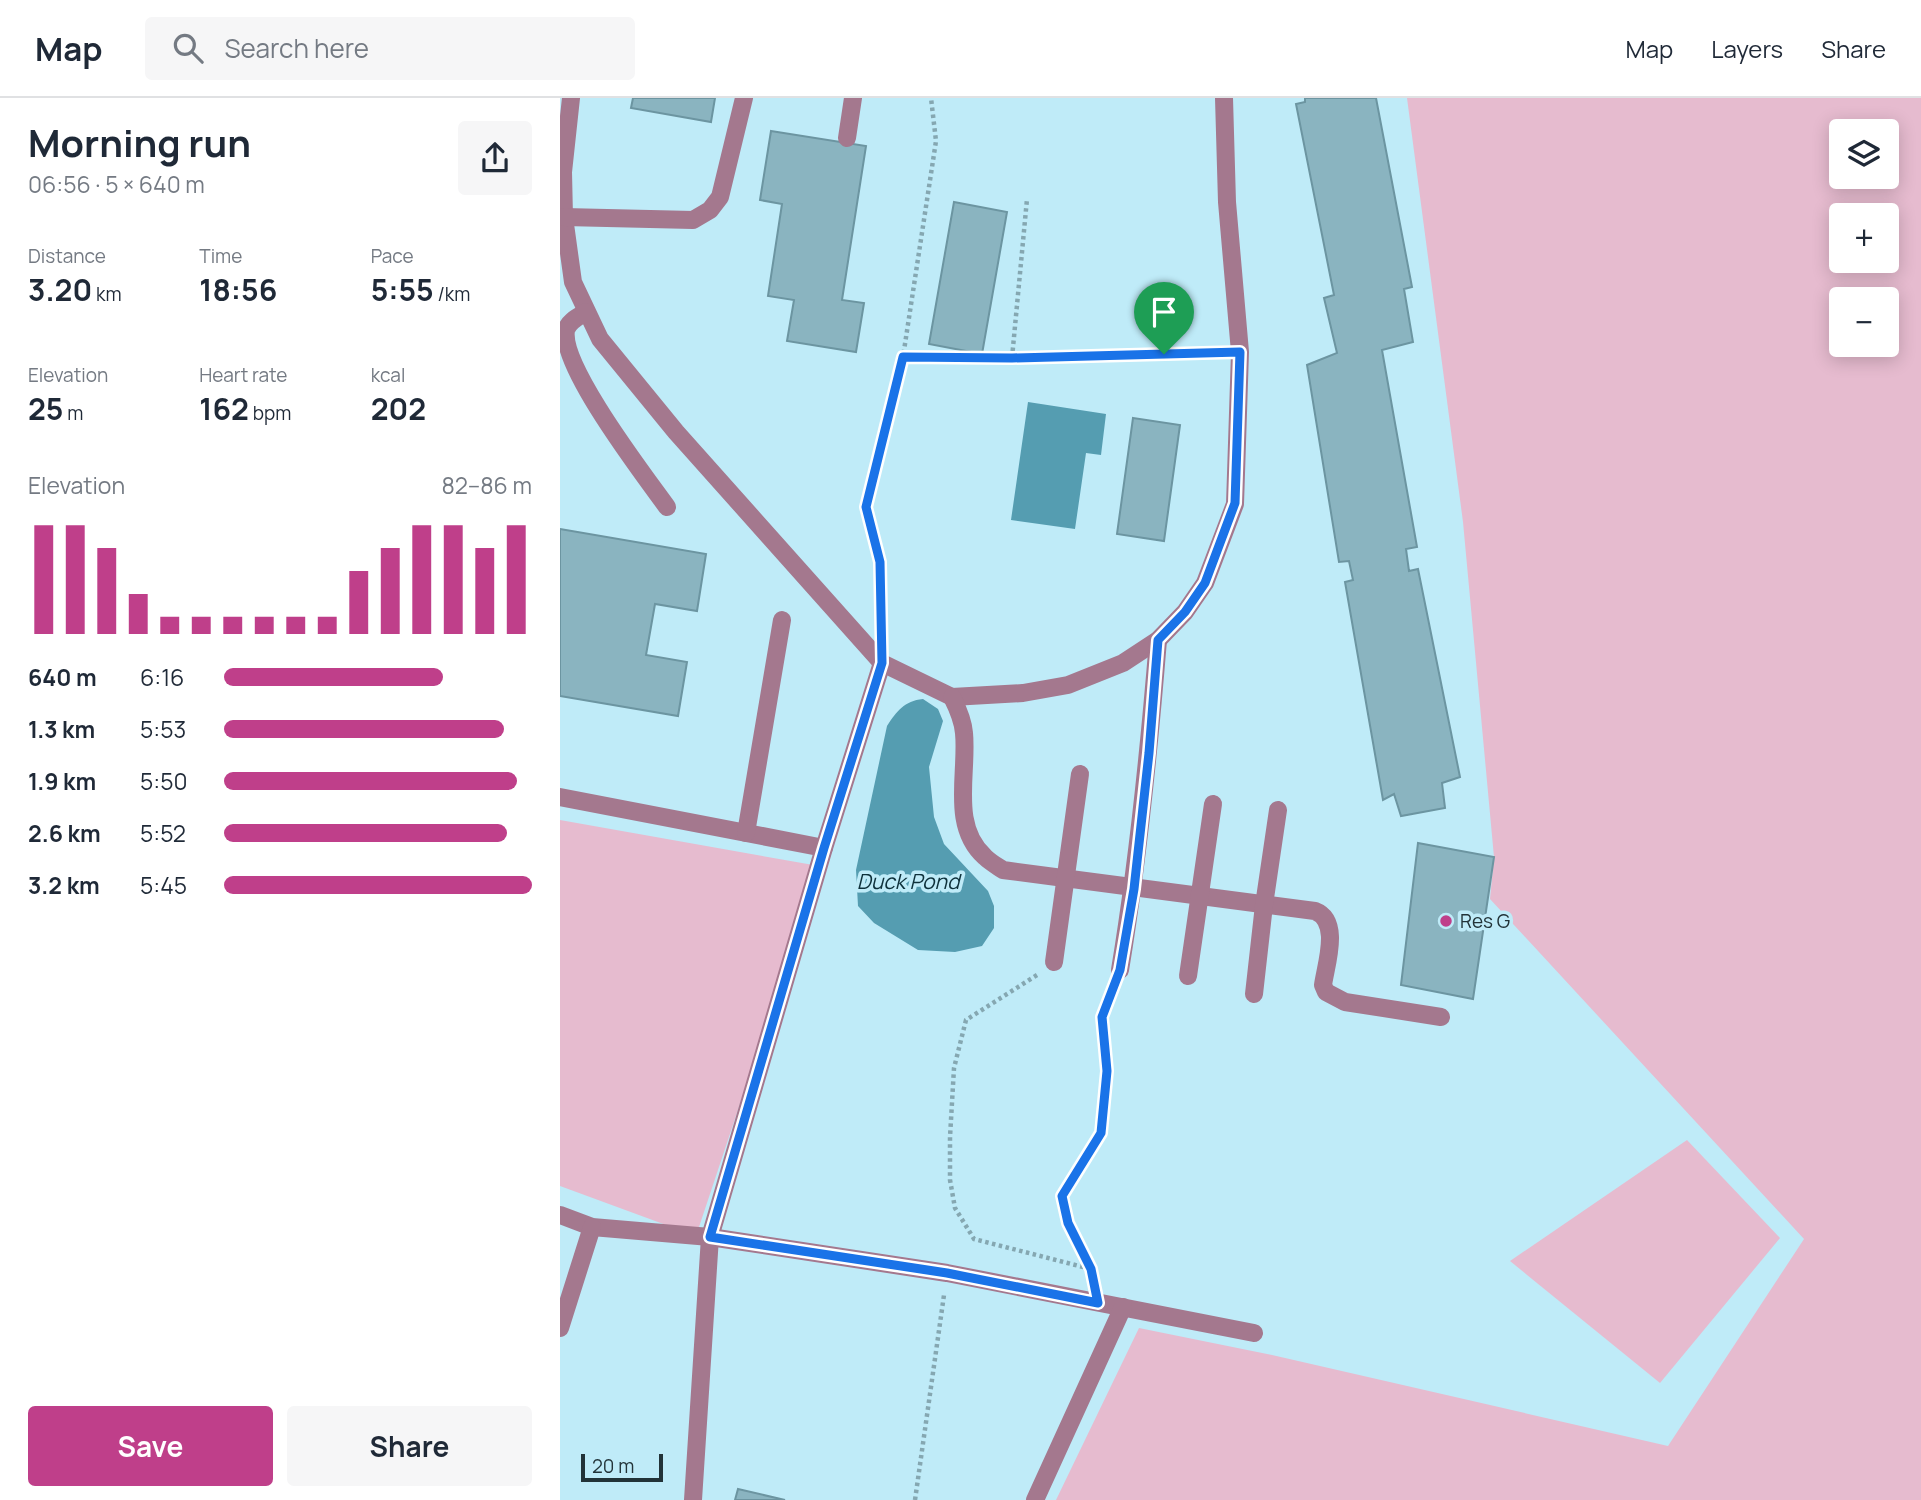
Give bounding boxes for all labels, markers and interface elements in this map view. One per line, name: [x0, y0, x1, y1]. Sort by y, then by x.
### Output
search box: [145, 17, 635, 80]
text: Map: [35, 26, 103, 71]
icon: search: [169, 29, 207, 67]
text: Search here: [225, 30, 369, 66]
text: Map: [1626, 32, 1673, 65]
text: Layers: [1711, 32, 1783, 65]
text: Share: [1821, 32, 1886, 65]
text: Morning run: [28, 116, 251, 168]
map controls: [1829, 119, 1899, 357]
button: layers: [1829, 119, 1899, 189]
button: share: [458, 121, 532, 195]
text: 06:56 · 5 × 640 m: [28, 168, 205, 200]
button: +: [1829, 203, 1899, 273]
text: Distance: [28, 243, 106, 269]
text: Time: [199, 243, 242, 269]
text: Pace: [371, 243, 414, 269]
text: 3.20: [28, 269, 92, 310]
text: 18:56: [199, 269, 277, 310]
text: 5:55: [371, 269, 434, 310]
text: km: [92, 281, 122, 307]
text: /km: [434, 281, 470, 307]
pin: [1134, 282, 1194, 354]
button: −: [1829, 287, 1899, 357]
icon: arrive: [1145, 293, 1183, 331]
text: Elevation: [28, 362, 108, 388]
text: Heart rate: [199, 362, 287, 388]
text: kcal: [371, 362, 405, 388]
text: 25: [28, 388, 63, 429]
text: 162: [199, 388, 249, 429]
text: 202: [371, 388, 426, 429]
text: m: [63, 400, 83, 426]
text: bpm: [249, 400, 291, 426]
text: Elevation: [28, 469, 125, 501]
text: 82–86 m: [441, 469, 532, 501]
text: 640 m: [28, 661, 97, 693]
text: 6:16: [140, 661, 184, 693]
text: 1.3 km: [28, 713, 95, 745]
text: 5:53: [140, 713, 186, 745]
text: 1.9 km: [28, 765, 96, 797]
text: 5:50: [140, 765, 187, 797]
text: 2.6 km: [28, 817, 101, 849]
text: 5:52: [140, 817, 186, 849]
water label: Duck Pond: [857, 867, 962, 895]
text: 3.2 km: [28, 869, 100, 901]
text: 5:45: [140, 869, 187, 901]
place label: Res G: [1460, 908, 1510, 934]
marker: Res G: [1438, 913, 1454, 929]
button: Save: [28, 1406, 273, 1486]
button: Share: [287, 1406, 532, 1486]
scale bar: [581, 1451, 663, 1483]
text: 20 m: [592, 1453, 634, 1479]

